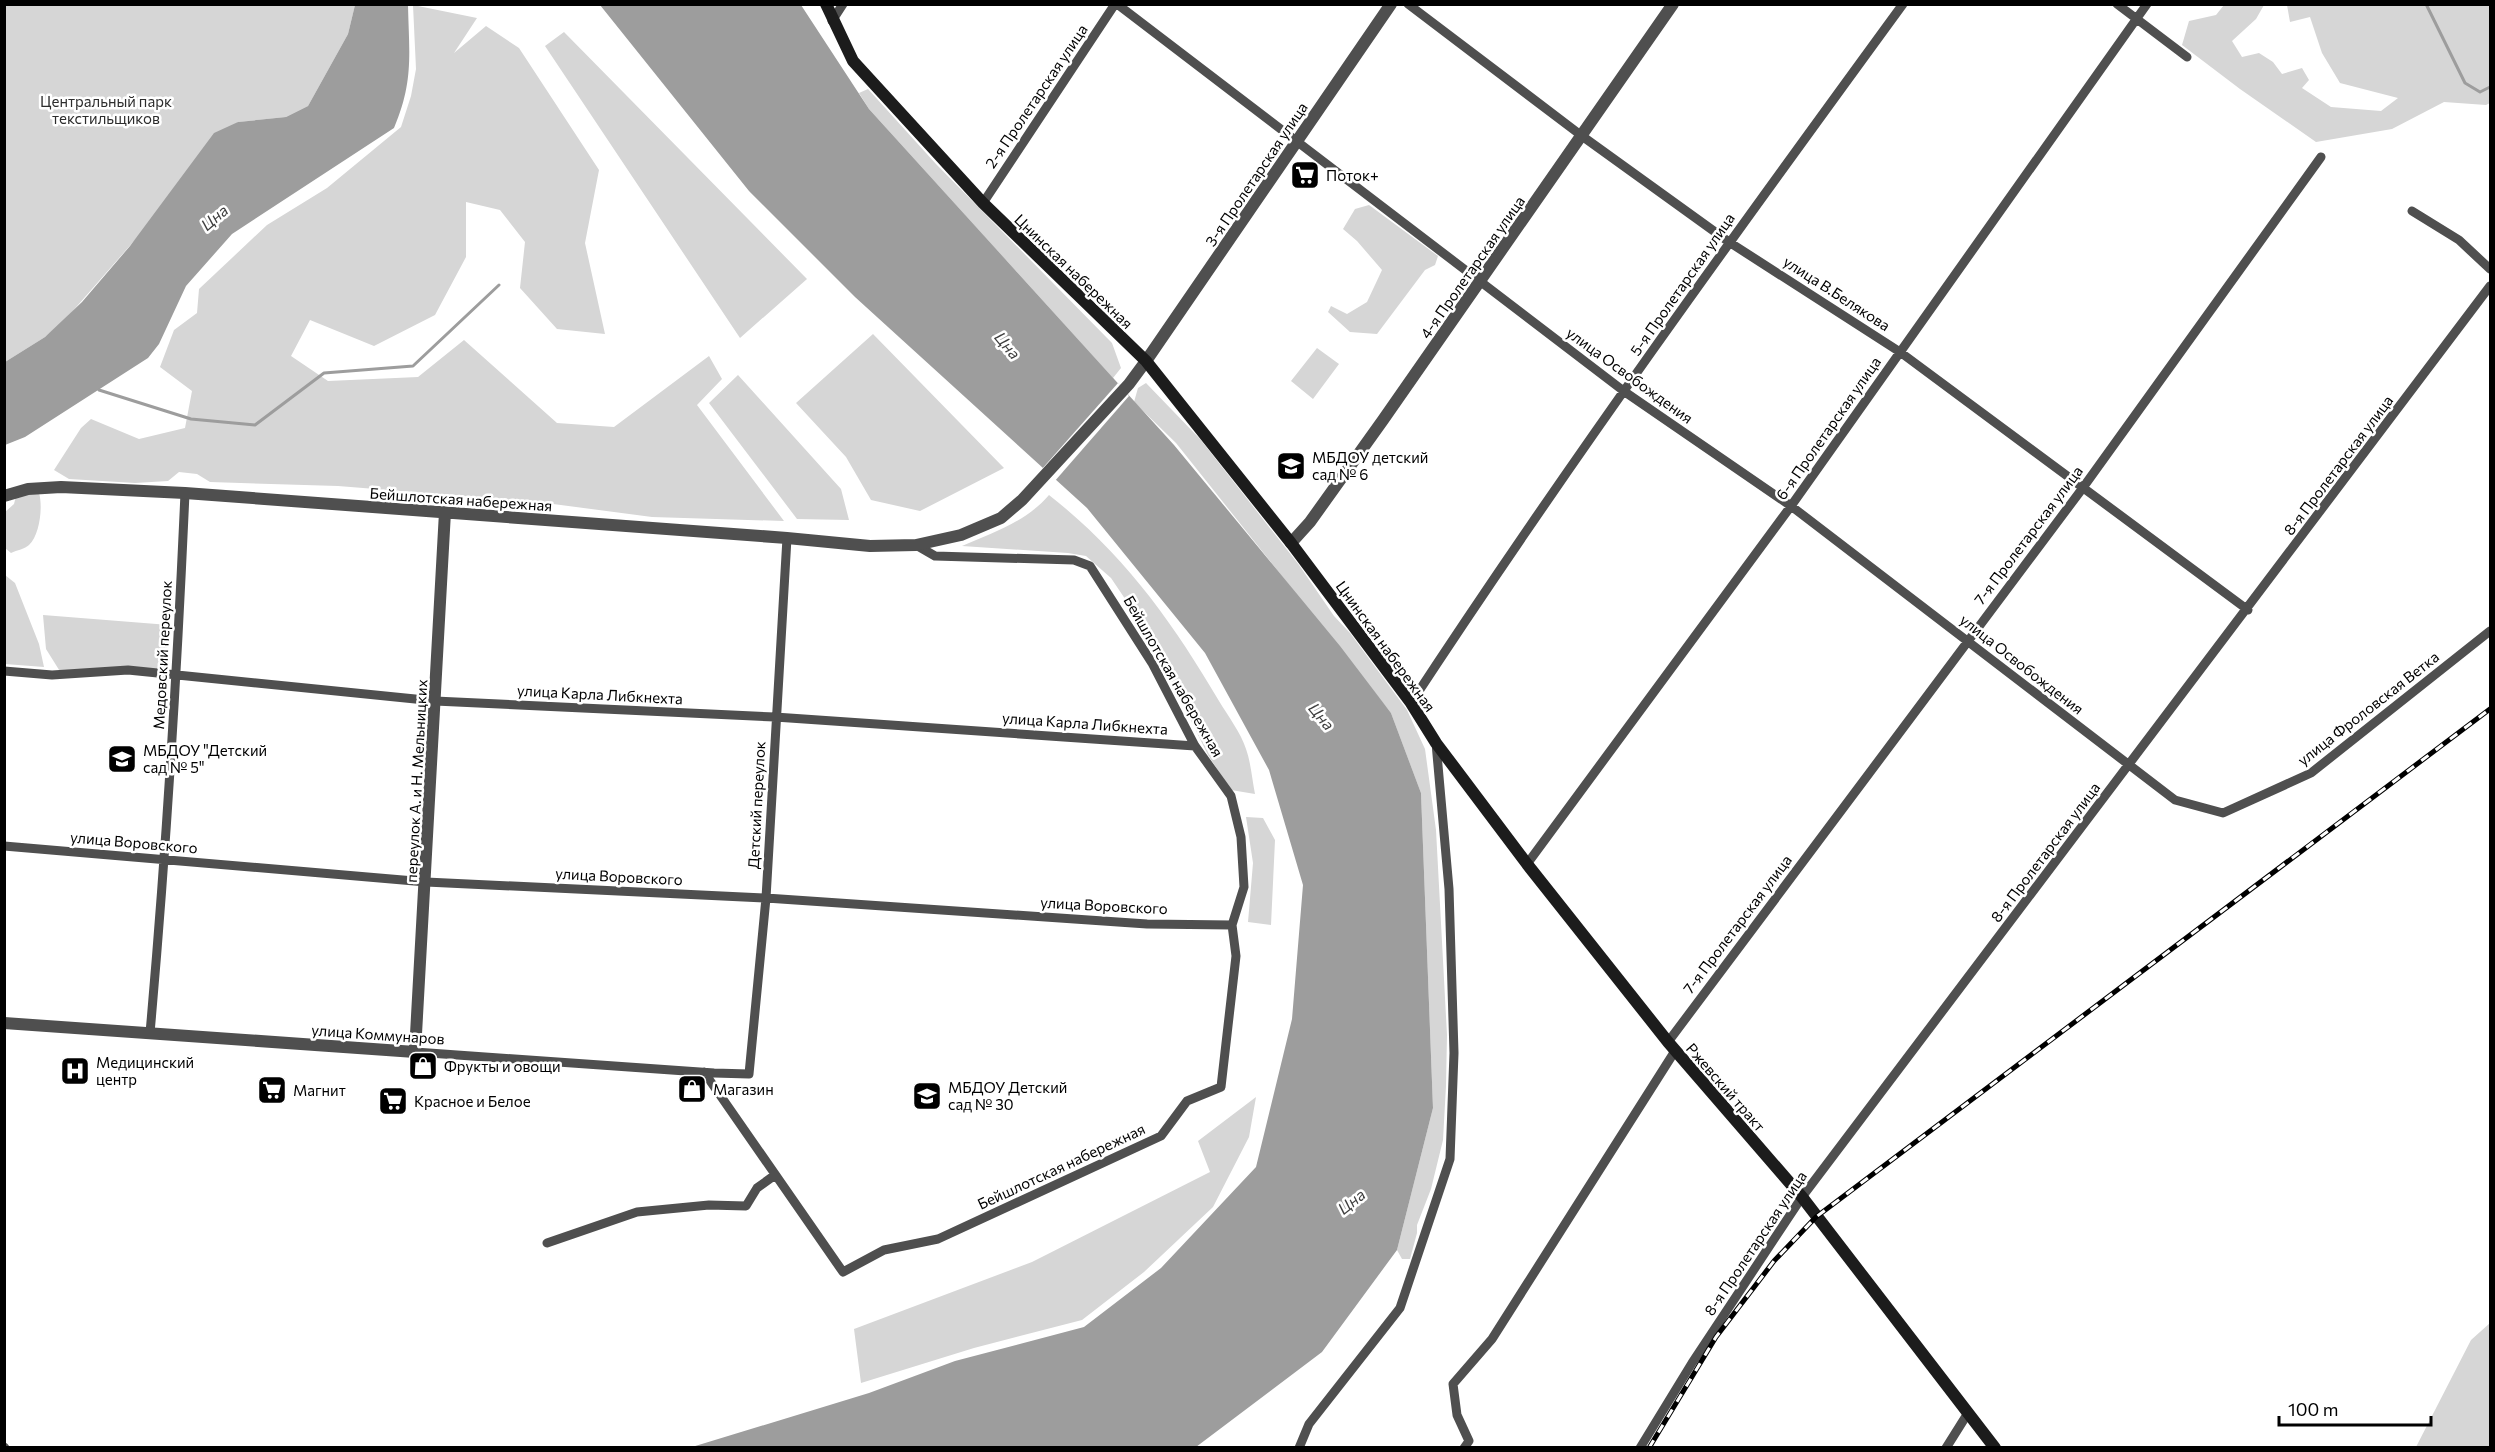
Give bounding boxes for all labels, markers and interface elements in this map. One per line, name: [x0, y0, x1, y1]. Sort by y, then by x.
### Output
street label: 2-я Пролетарская улица: [981, 21, 1091, 171]
park label: Центральный парк текстильщиков: [40, 92, 172, 127]
street label: 3-я Пролетарская улица: [1201, 99, 1311, 249]
supermarket icon: Поток+: [1289, 159, 1321, 191]
place label: Поток+: [1326, 166, 1379, 184]
street label: 4-я Пролетарская улица: [1416, 192, 1528, 342]
water label: Цна: [197, 200, 231, 234]
street label: 5-я Пролетарская улица: [1626, 209, 1738, 359]
street label: Цнинская набережная: [1011, 210, 1137, 332]
street label: улица В.Белякова: [1780, 252, 1894, 334]
street label: улица Освобождения: [1563, 323, 1697, 427]
water label: Цна: [991, 328, 1025, 362]
street label: 6-я Пролетарская улица: [1772, 353, 1884, 503]
street label: 8-я Пролетарская улица: [2280, 392, 2396, 538]
place label: МБДОУ детский сад № 6: [1312, 448, 1428, 483]
school or university icon: МБДОУ детский сад № 6: [1275, 450, 1307, 482]
street label: 7-я Пролетарская улица: [1970, 462, 2086, 608]
street label: Бейшлотская набережная: [369, 484, 553, 514]
street label: Цнинская набережная: [1333, 577, 1439, 715]
street label: Медовский переулок: [149, 580, 175, 730]
street label: Бейшлотская набережная: [1120, 592, 1228, 760]
street label: улица Освобождения: [1957, 610, 2087, 718]
street label: улица Фроловская Ветка: [2294, 647, 2442, 769]
street label: переулок А. и Н. Мельницких: [402, 679, 430, 883]
street label: улица Карла Либкнехта: [517, 681, 683, 707]
water label: Цна: [1305, 699, 1339, 733]
street label: улица Карла Либкнехта: [1002, 708, 1168, 738]
place label: МБДОУ "Детский сад № 5": [143, 741, 267, 776]
street label: Детский переулок: [744, 741, 768, 869]
school or university icon: МБДОУ "Детский сад № 5": [106, 743, 138, 775]
street label: 8-я Пролетарская улица: [1987, 779, 2103, 925]
street label: улица Воровского: [70, 827, 198, 857]
street label: 7-я Пролетарская улица: [1679, 851, 1795, 997]
street label: улица Воровского: [555, 864, 683, 888]
street label: улица Воровского: [1040, 893, 1168, 917]
street label: улица Коммунаров: [311, 1020, 445, 1048]
street label: Ржевский тракт: [1683, 1039, 1769, 1135]
shop icon: Фрукты и овощи: [407, 1050, 439, 1082]
place label: Медицинский центр: [96, 1053, 194, 1088]
hospital icon: Медицинский центр: [59, 1055, 91, 1087]
place label: Фрукты и овощи: [444, 1057, 561, 1075]
shop icon: Магазин: [676, 1073, 708, 1105]
supermarket icon: Магнит: [256, 1074, 288, 1106]
place label: МБДОУ Детский сад № 30: [948, 1078, 1067, 1113]
place label: Магазин: [713, 1080, 774, 1098]
school or university icon: МБДОУ Детский сад № 30: [911, 1080, 943, 1112]
place label: Магнит: [293, 1081, 346, 1099]
supermarket icon: Красное и Белое: [377, 1085, 409, 1117]
place label: Красное и Белое: [414, 1092, 531, 1110]
street label: Бейшлотская набережная: [974, 1119, 1148, 1213]
street label: 8-я Пролетарская улица: [1700, 1167, 1810, 1319]
water label: Цна: [1333, 1184, 1369, 1218]
scale bar: [2279, 1389, 2430, 1427]
text: 100 m: [2288, 1398, 2338, 1420]

